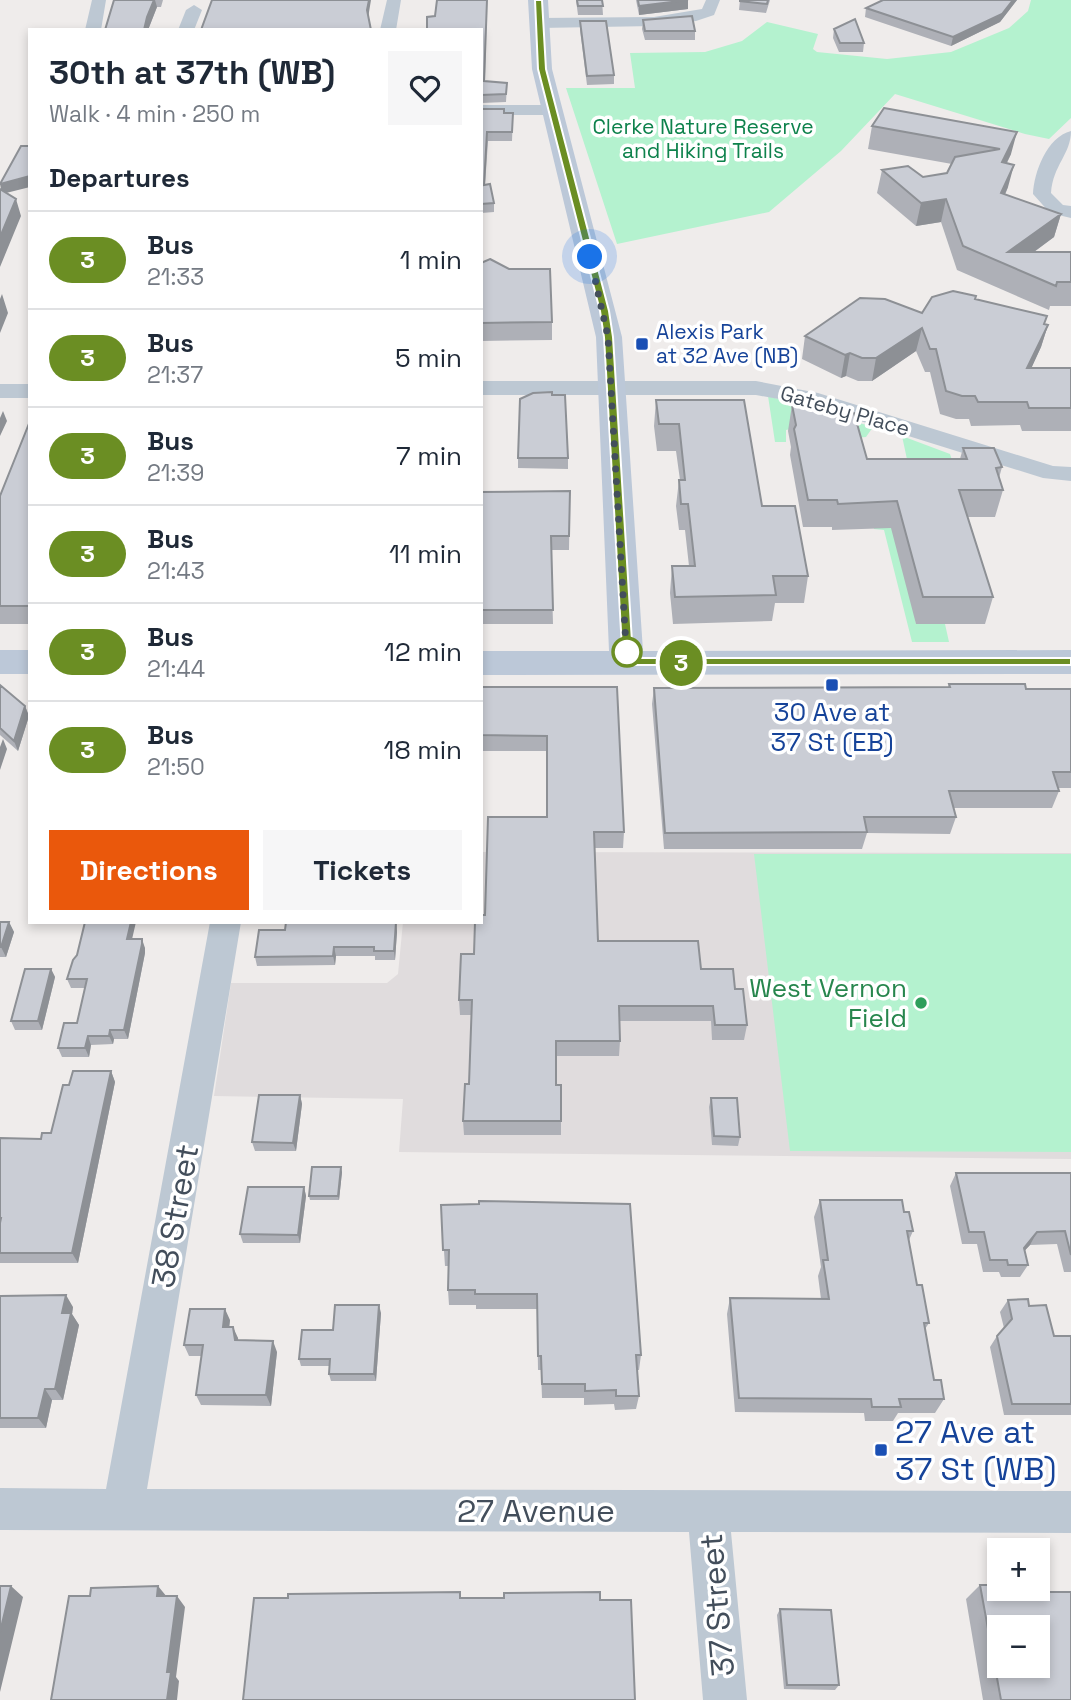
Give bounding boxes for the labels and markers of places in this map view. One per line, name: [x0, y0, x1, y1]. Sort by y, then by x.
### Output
place label: Alexis Park at 32 Ave (NB): [656, 318, 798, 369]
marker: Alexis Park at 32 Ave (NB): [634, 336, 650, 352]
unlabelled marker: [612, 637, 642, 667]
marker: 30 Ave at 37 St (EB): [824, 677, 840, 693]
place label: 30 Ave at 37 St (EB): [771, 695, 893, 759]
place label: West Vernon Field: [749, 971, 907, 1035]
marker: West Vernon Field: [913, 995, 929, 1011]
place label: 27 Ave at 37 St (WB): [895, 1412, 1056, 1489]
marker: 27 Ave at 37 St (WB): [873, 1442, 889, 1458]

